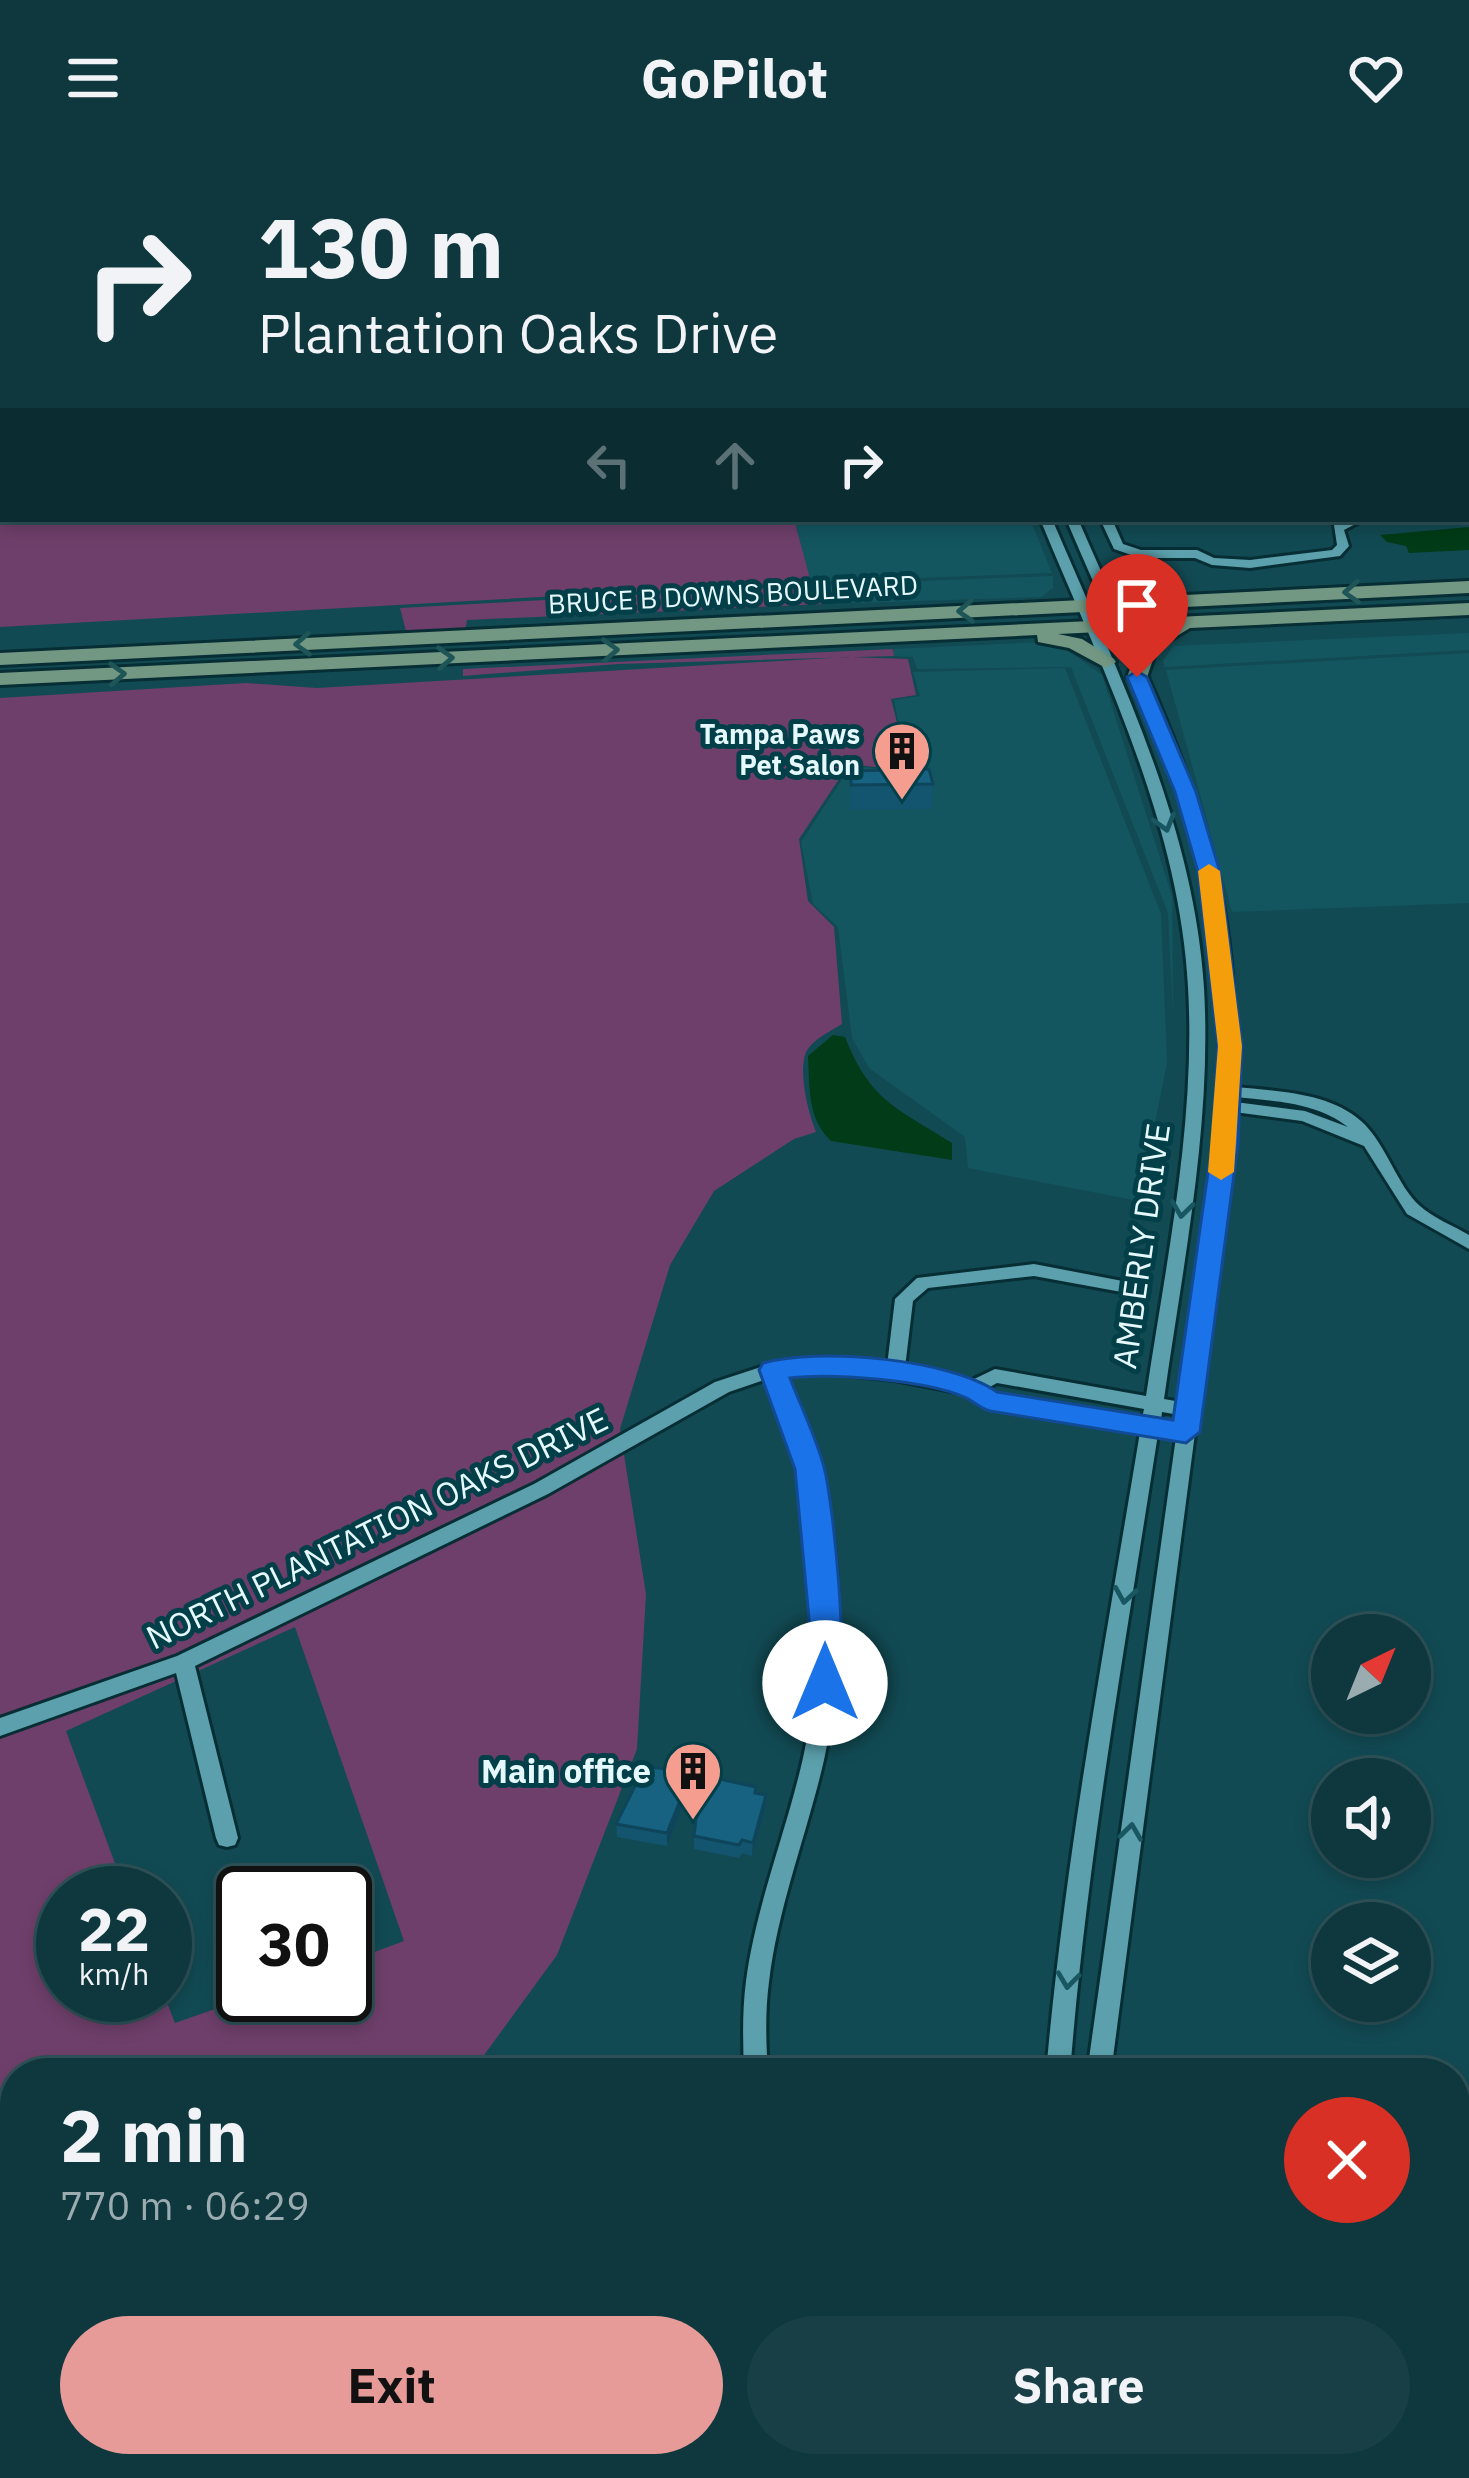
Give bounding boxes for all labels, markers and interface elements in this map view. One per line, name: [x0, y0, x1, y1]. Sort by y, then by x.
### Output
text: GoPilot: [641, 43, 828, 113]
icon: menu: [60, 45, 126, 111]
icon: heart: [1343, 45, 1409, 111]
text: 130 m: [258, 192, 504, 301]
icon: right: [60, 204, 216, 360]
text: Plantation Oaks Drive: [258, 298, 778, 368]
icon: left: [576, 432, 642, 498]
icon: ahead: [702, 432, 768, 498]
icon: right: [828, 432, 894, 498]
pin: [1086, 554, 1188, 677]
street label: BRUCE B DOWNS BOULEVARD: [547, 566, 919, 621]
icon: arrive: [1104, 572, 1170, 638]
one-way arrow: [1342, 579, 1361, 605]
one-way arrow: [956, 598, 975, 624]
one-way arrow: [293, 631, 312, 657]
one-way arrow: [601, 637, 620, 663]
one-way arrow: [436, 645, 455, 671]
one-way arrow: [108, 661, 127, 687]
place label: Tampa Paws Pet Salon: [700, 716, 860, 782]
building icon: Tampa Paws Pet Salon: [871, 720, 933, 802]
one-way arrow: [1151, 812, 1176, 833]
street label: AMBERLY DRIVE: [1102, 1121, 1179, 1371]
one-way arrow: [1170, 1199, 1196, 1219]
street label: NORTH PLANTATION OAKS DRIVE: [139, 1397, 615, 1658]
one-way arrow: [1113, 1584, 1138, 1604]
north arrow: [1311, 1614, 1431, 1734]
map controls: [1311, 1614, 1431, 2022]
position arrow: [762, 1620, 888, 1746]
building icon: Main office: [662, 1740, 724, 1822]
place label: Main office: [481, 1749, 651, 1792]
button: sound: [1311, 1758, 1431, 1878]
one-way arrow: [1118, 1822, 1144, 1842]
speed limit sign: 30: [216, 1866, 372, 2022]
text: 22: [78, 1889, 150, 1968]
button: layers: [1311, 1902, 1431, 2022]
text: km/h: [79, 1954, 149, 1993]
one-way arrow: [1056, 1971, 1082, 1990]
text: 2 min: [60, 2088, 248, 2182]
button: close: [1284, 2097, 1410, 2223]
text: 770 m · 06:29: [60, 2180, 310, 2231]
button: Exit: [60, 2316, 723, 2454]
button: Share: [747, 2316, 1410, 2454]

